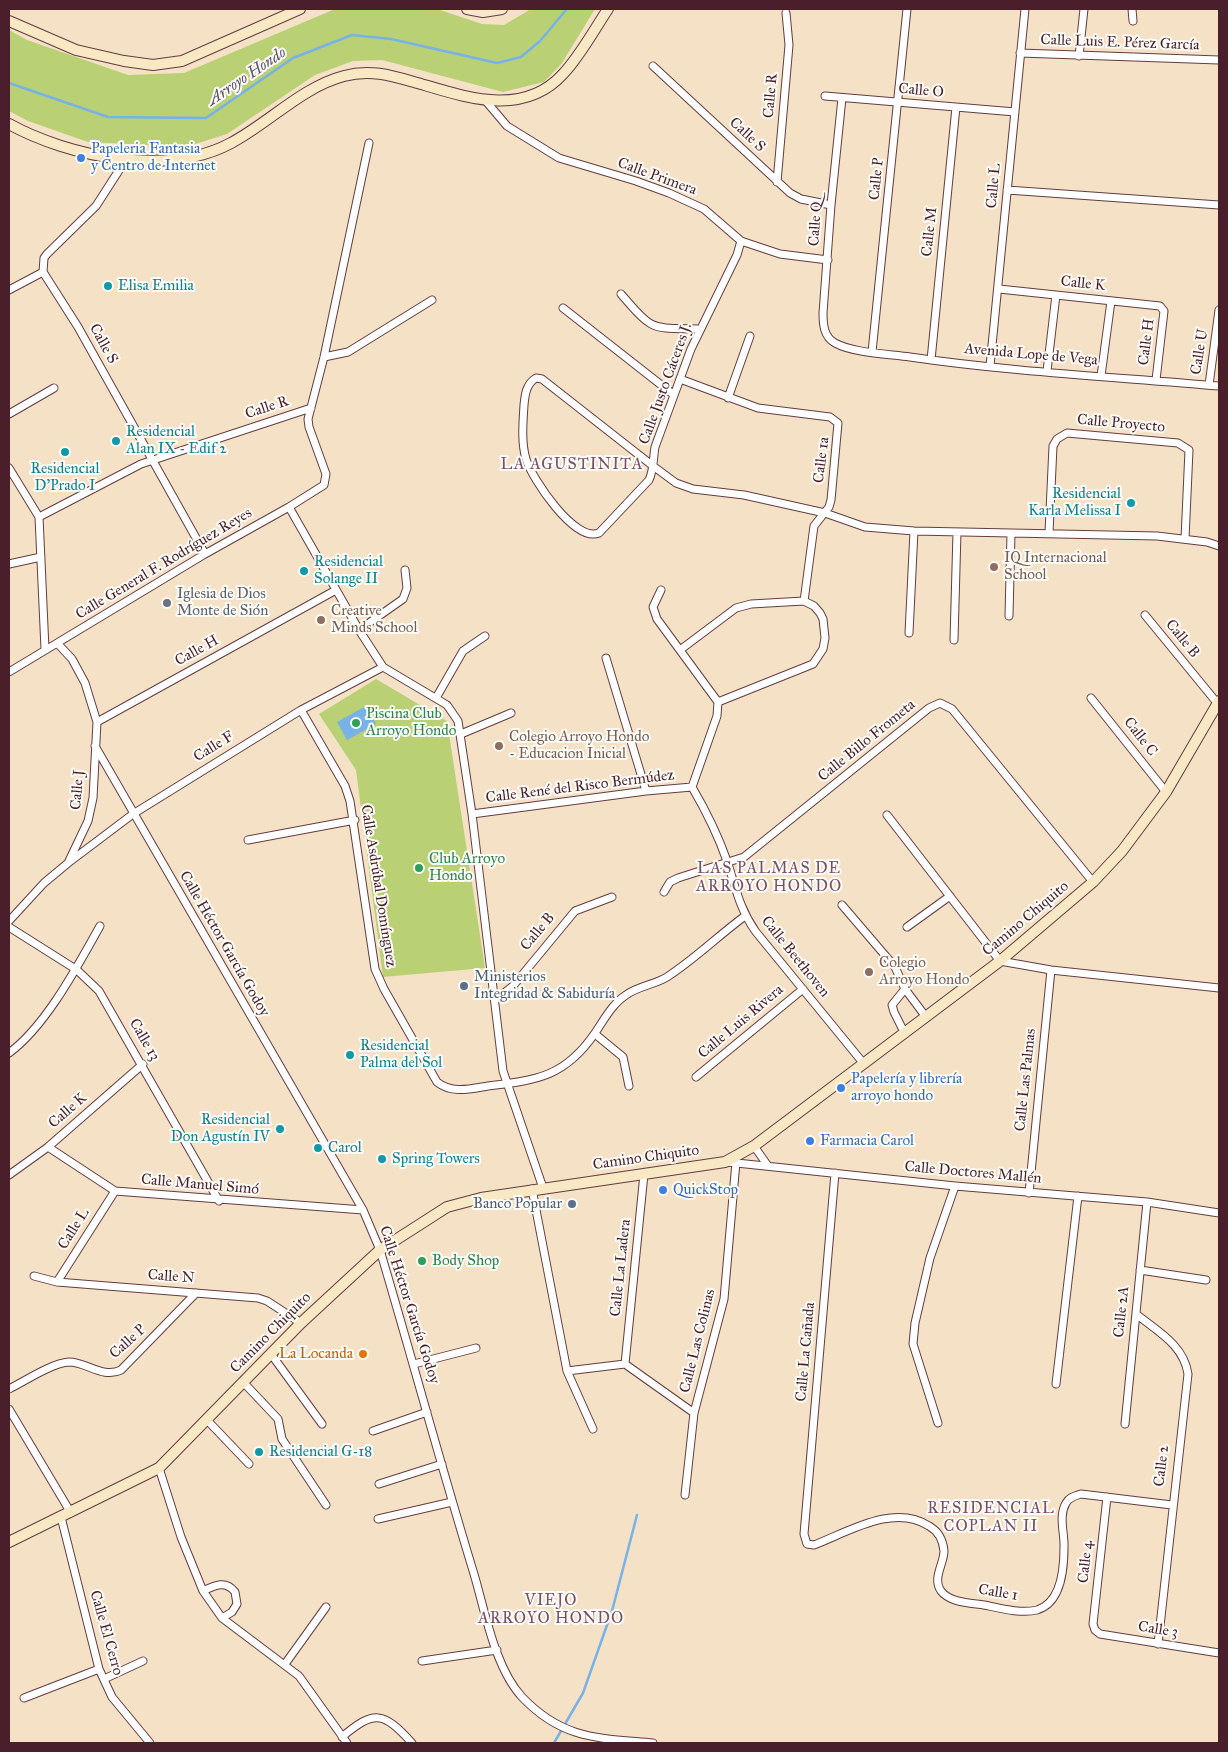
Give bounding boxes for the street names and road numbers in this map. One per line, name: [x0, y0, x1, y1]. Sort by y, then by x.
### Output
street label: Calle Luis E. Pérez García: [1040, 31, 1200, 55]
street label: Calle R: [760, 73, 782, 119]
street label: Calle O: [898, 80, 944, 102]
street label: Calle S: [725, 114, 769, 156]
street label: Calle Primera: [615, 154, 699, 200]
street label: Calle P: [866, 157, 888, 201]
street label: Calle L: [983, 163, 1005, 209]
street label: Calle Q: [805, 201, 827, 247]
street label: Calle M: [918, 206, 942, 258]
street label: Calle K: [1060, 273, 1106, 295]
street label: Calle H: [1135, 318, 1159, 366]
street label: Calle S: [85, 321, 121, 367]
street label: Calle Justo Cáceres J.: [636, 321, 696, 447]
street label: Calle U: [1188, 328, 1212, 376]
street label: Avenida Lope de Vega: [964, 340, 1098, 370]
street label: Calle R: [243, 393, 291, 423]
street label: Calle Proyecto: [1076, 411, 1166, 437]
street label: Calle 1a: [810, 436, 834, 484]
street label: Calle General F. Rodríguez Reyes: [73, 504, 255, 624]
street label: Calle B: [1161, 616, 1203, 662]
street label: Calle H: [172, 632, 222, 670]
street label: Calle Billo Frometa: [815, 696, 919, 786]
street label: Calle C: [1119, 714, 1161, 760]
street label: Calle F: [191, 728, 237, 766]
street label: Calle René del Risco Bermúdez: [485, 766, 675, 808]
street label: Calle J: [67, 769, 89, 811]
street label: Calle Asdrúbal Domínguez: [356, 803, 400, 969]
street label: Calle Héctor García Godoy: [175, 868, 273, 1020]
street label: Camino Chiquito: [979, 878, 1073, 960]
street label: Calle B: [517, 909, 559, 955]
street label: Calle Beethoven: [757, 913, 833, 1001]
street label: Calle Luis Rivera: [695, 981, 787, 1063]
street label: Calle 13: [125, 1016, 163, 1064]
street label: Calle Las Palmas: [1012, 1028, 1040, 1132]
street label: Calle K: [45, 1090, 91, 1132]
street label: Camino Chiquito: [592, 1142, 700, 1174]
street label: Calle Doctores Mallén: [904, 1158, 1042, 1188]
street label: Calle Manuel Simó: [140, 1171, 260, 1199]
street label: Calle L: [54, 1205, 94, 1253]
street label: Calle La Ladera: [607, 1218, 635, 1318]
street label: Calle Héctor García Godoy: [375, 1224, 443, 1386]
street label: Calle N: [147, 1266, 195, 1288]
street label: Calle 2A: [1110, 1285, 1134, 1339]
street label: Calle Las Colinas: [676, 1287, 720, 1395]
street label: Camino Chiquito: [227, 1289, 315, 1377]
street label: Calle La Cañada: [793, 1302, 819, 1402]
street label: Calle P: [106, 1321, 150, 1363]
street label: Calle 2: [1151, 1444, 1173, 1488]
street label: Calle 4: [1075, 1540, 1097, 1584]
street label: Calle 1: [977, 1581, 1019, 1605]
street label: Calle El Cerro: [85, 1588, 127, 1678]
street label: Calle 3: [1137, 1618, 1179, 1642]

